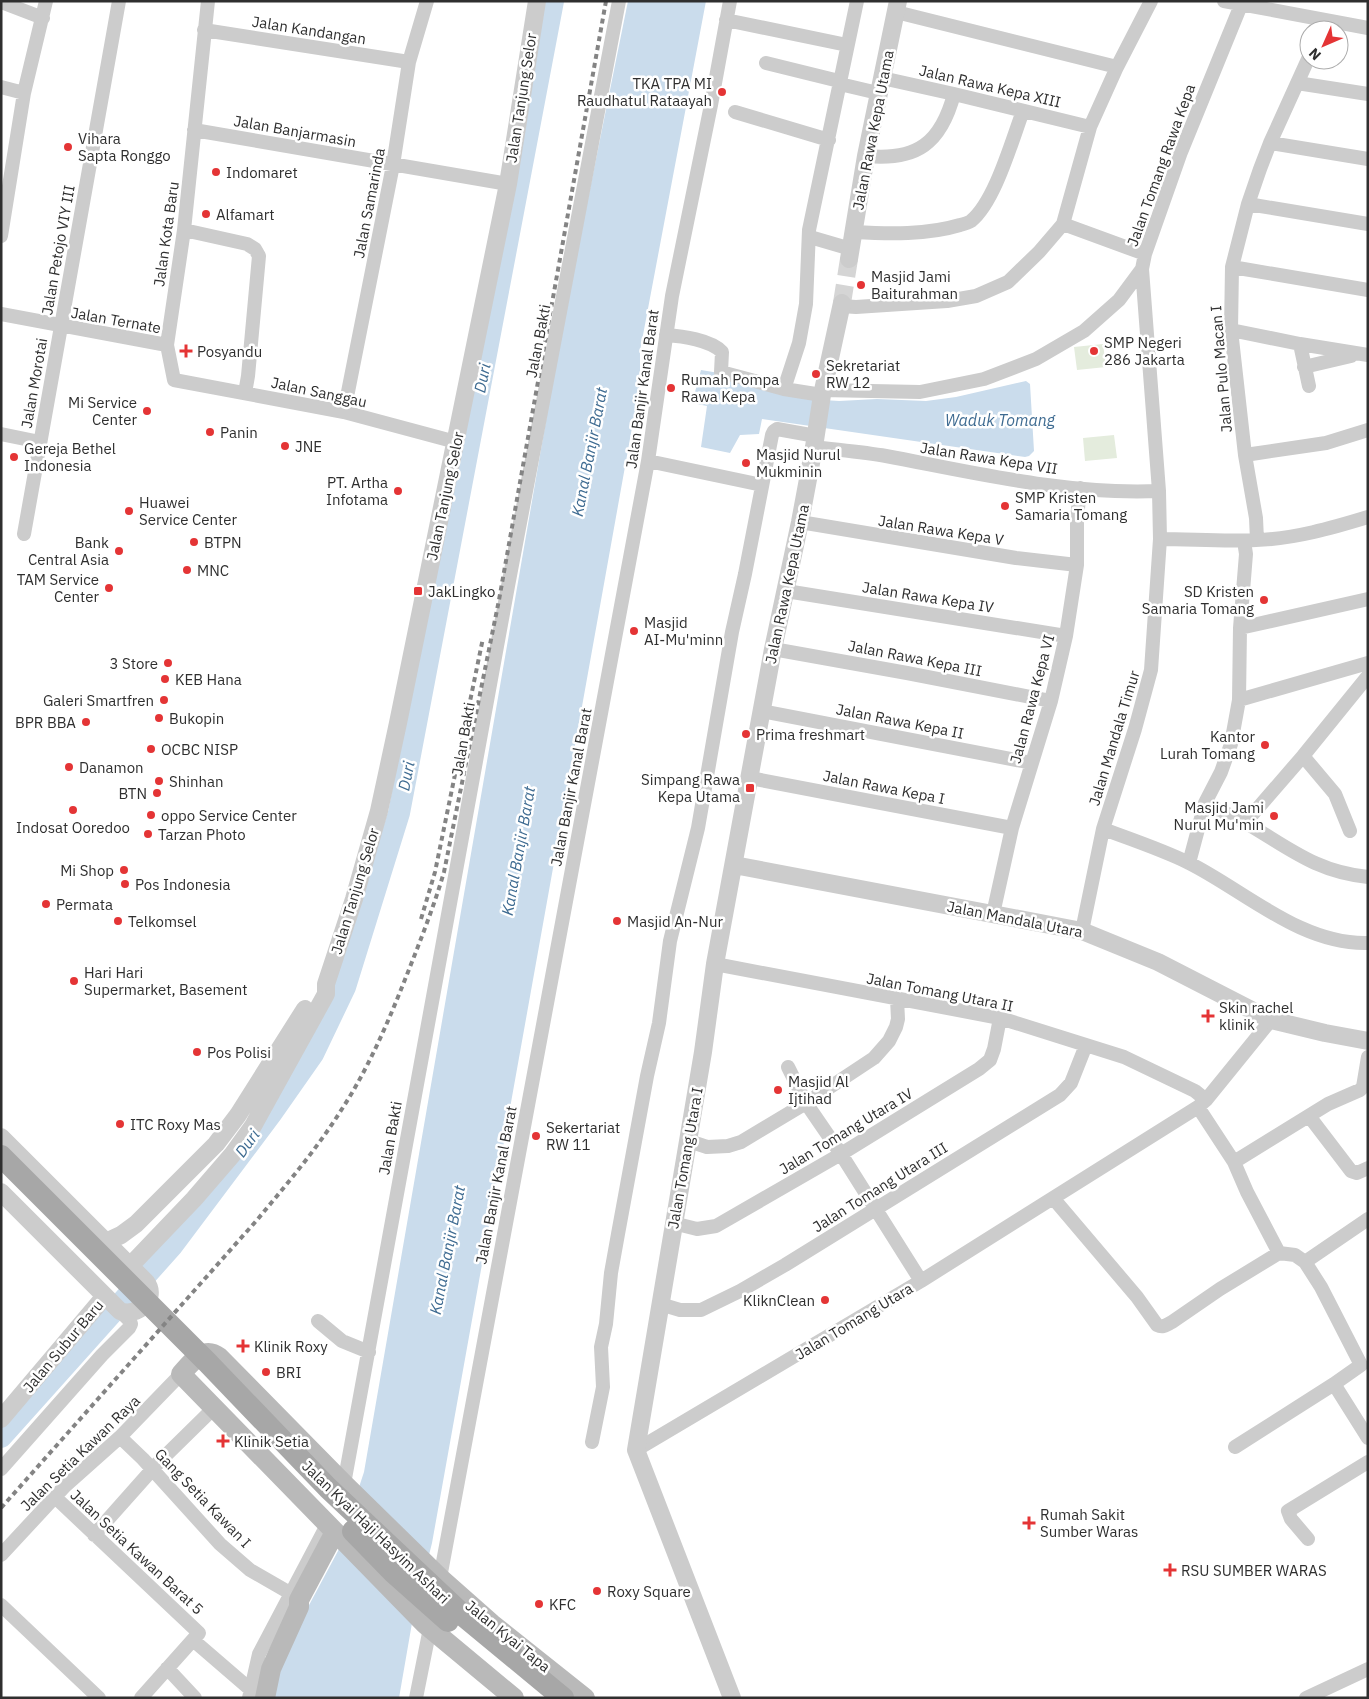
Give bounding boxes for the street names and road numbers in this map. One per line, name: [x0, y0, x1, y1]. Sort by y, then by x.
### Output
street label: Jalan Kandangan: [251, 12, 367, 48]
street label: Jalan Tanjung Selor: [501, 31, 541, 164]
street label: Jalan Rawa Kepa Utama: [848, 49, 898, 211]
street label: Jalan Rawa Kepa XIII: [917, 60, 1063, 112]
street label: Jalan Tomang Rawa Kepa: [1123, 81, 1199, 249]
street label: Jalan Banjarmasin: [232, 111, 358, 151]
street label: Jalan Samarinda: [349, 146, 389, 260]
street label: Jalan Kota Baru: [149, 180, 183, 288]
street label: Jalan Petojo VIY III: [37, 183, 79, 317]
street label: Jalan Ternate: [69, 303, 163, 337]
street label: Jalan Bakti: [522, 303, 554, 379]
street label: Jalan Pulo Macan I: [1206, 305, 1236, 433]
street label: Jalan Banjir Kanal Barat: [621, 308, 663, 470]
street label: Jalan Morotai: [17, 336, 51, 430]
street label: Jalan Sanggau: [269, 373, 369, 411]
street label: Jalan Tanjung Selor: [422, 429, 468, 562]
street label: Jalan Rawa Kepa VII: [919, 438, 1059, 478]
street label: Jalan Rawa Kepa Utama: [761, 503, 813, 665]
street label: Jalan Rawa Kepa V: [877, 511, 1005, 549]
street label: Jalan Rawa Kepa IV: [861, 577, 995, 617]
street label: Jalan Rawa Kepa VI: [1006, 632, 1058, 766]
street label: Jalan Rawa Kepa III: [847, 636, 983, 680]
street label: Jalan Mandala Timur: [1084, 668, 1144, 808]
street label: Jalan Rawa Kepa II: [834, 699, 966, 743]
street label: Jalan Bakti: [447, 701, 479, 777]
street label: Jalan Banjir Kanal Barat: [546, 706, 596, 868]
street label: Jalan Rawa Kepa I: [821, 766, 947, 808]
street label: Jalan Tanjung Selor: [327, 825, 383, 956]
street label: Jalan Mandala Utara: [946, 897, 1084, 941]
street label: Jalan Tomang Utara II: [865, 968, 1015, 1016]
street label: Jalan Tomang Utara IV: [776, 1084, 916, 1178]
street label: Jalan Tomang Utara I: [663, 1086, 707, 1230]
street label: Jalan Bakti: [374, 1100, 406, 1176]
street label: Jalan Banjir Kanal Barat: [471, 1104, 521, 1266]
street label: Jalan Tomang Utara III: [809, 1138, 951, 1236]
street label: Jalan Tomang Utara: [792, 1278, 916, 1364]
street label: Jalan Subur Baru: [19, 1296, 107, 1396]
street label: Jalan Setia Kawan Raya: [16, 1391, 144, 1515]
street label: Gang Setia Kawan I: [151, 1444, 255, 1552]
street label: Jalan Kyai Haji Hasyim Ashari: [298, 1457, 454, 1607]
street label: Jalan Setia Kawan Barat 5: [66, 1485, 208, 1619]
street label: Jalan Kyai Tapa: [462, 1596, 554, 1676]

